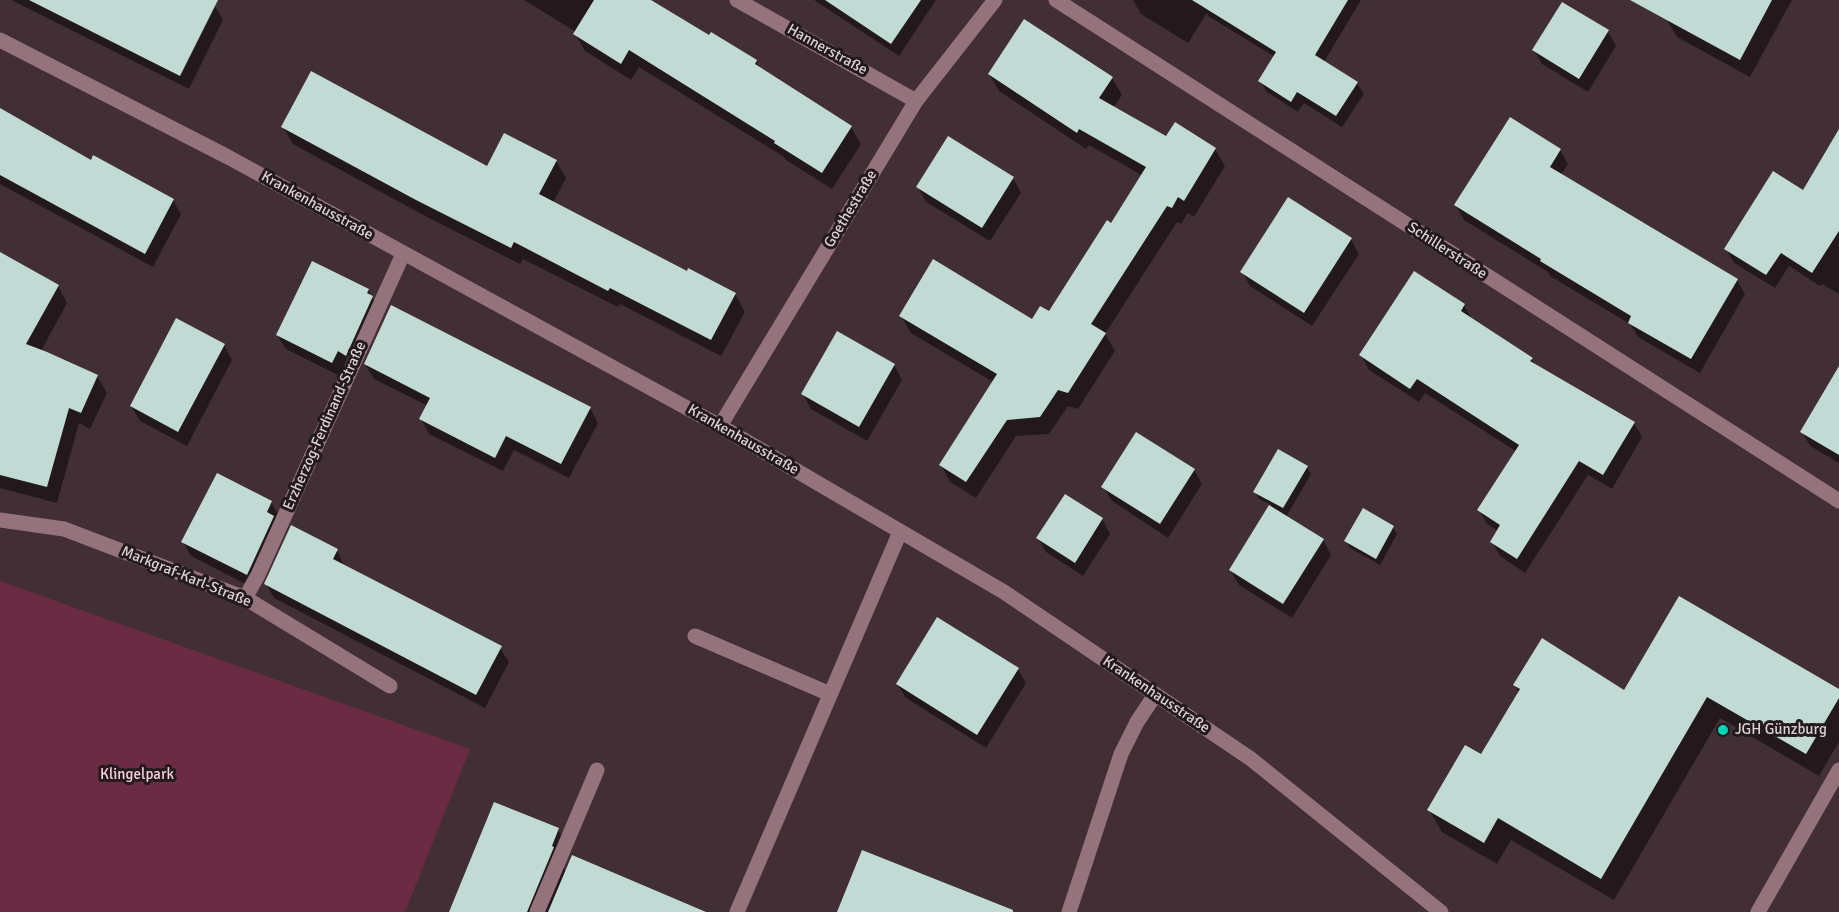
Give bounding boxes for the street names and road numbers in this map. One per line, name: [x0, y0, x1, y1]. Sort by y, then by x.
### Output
street label: Hannerstraße: [784, 21, 870, 79]
street label: Goethestraße: [821, 167, 881, 251]
street label: Krankenhausstraße: [258, 168, 376, 244]
street label: Schillerstraße: [1404, 219, 1490, 283]
street label: Erzherzog-Ferdinand-Straße: [280, 339, 370, 513]
street label: Krankenhausstraße: [684, 401, 802, 479]
street label: Markgraf-Karl-Straße: [118, 543, 254, 611]
street label: Krankenhausstraße: [1099, 652, 1213, 738]

